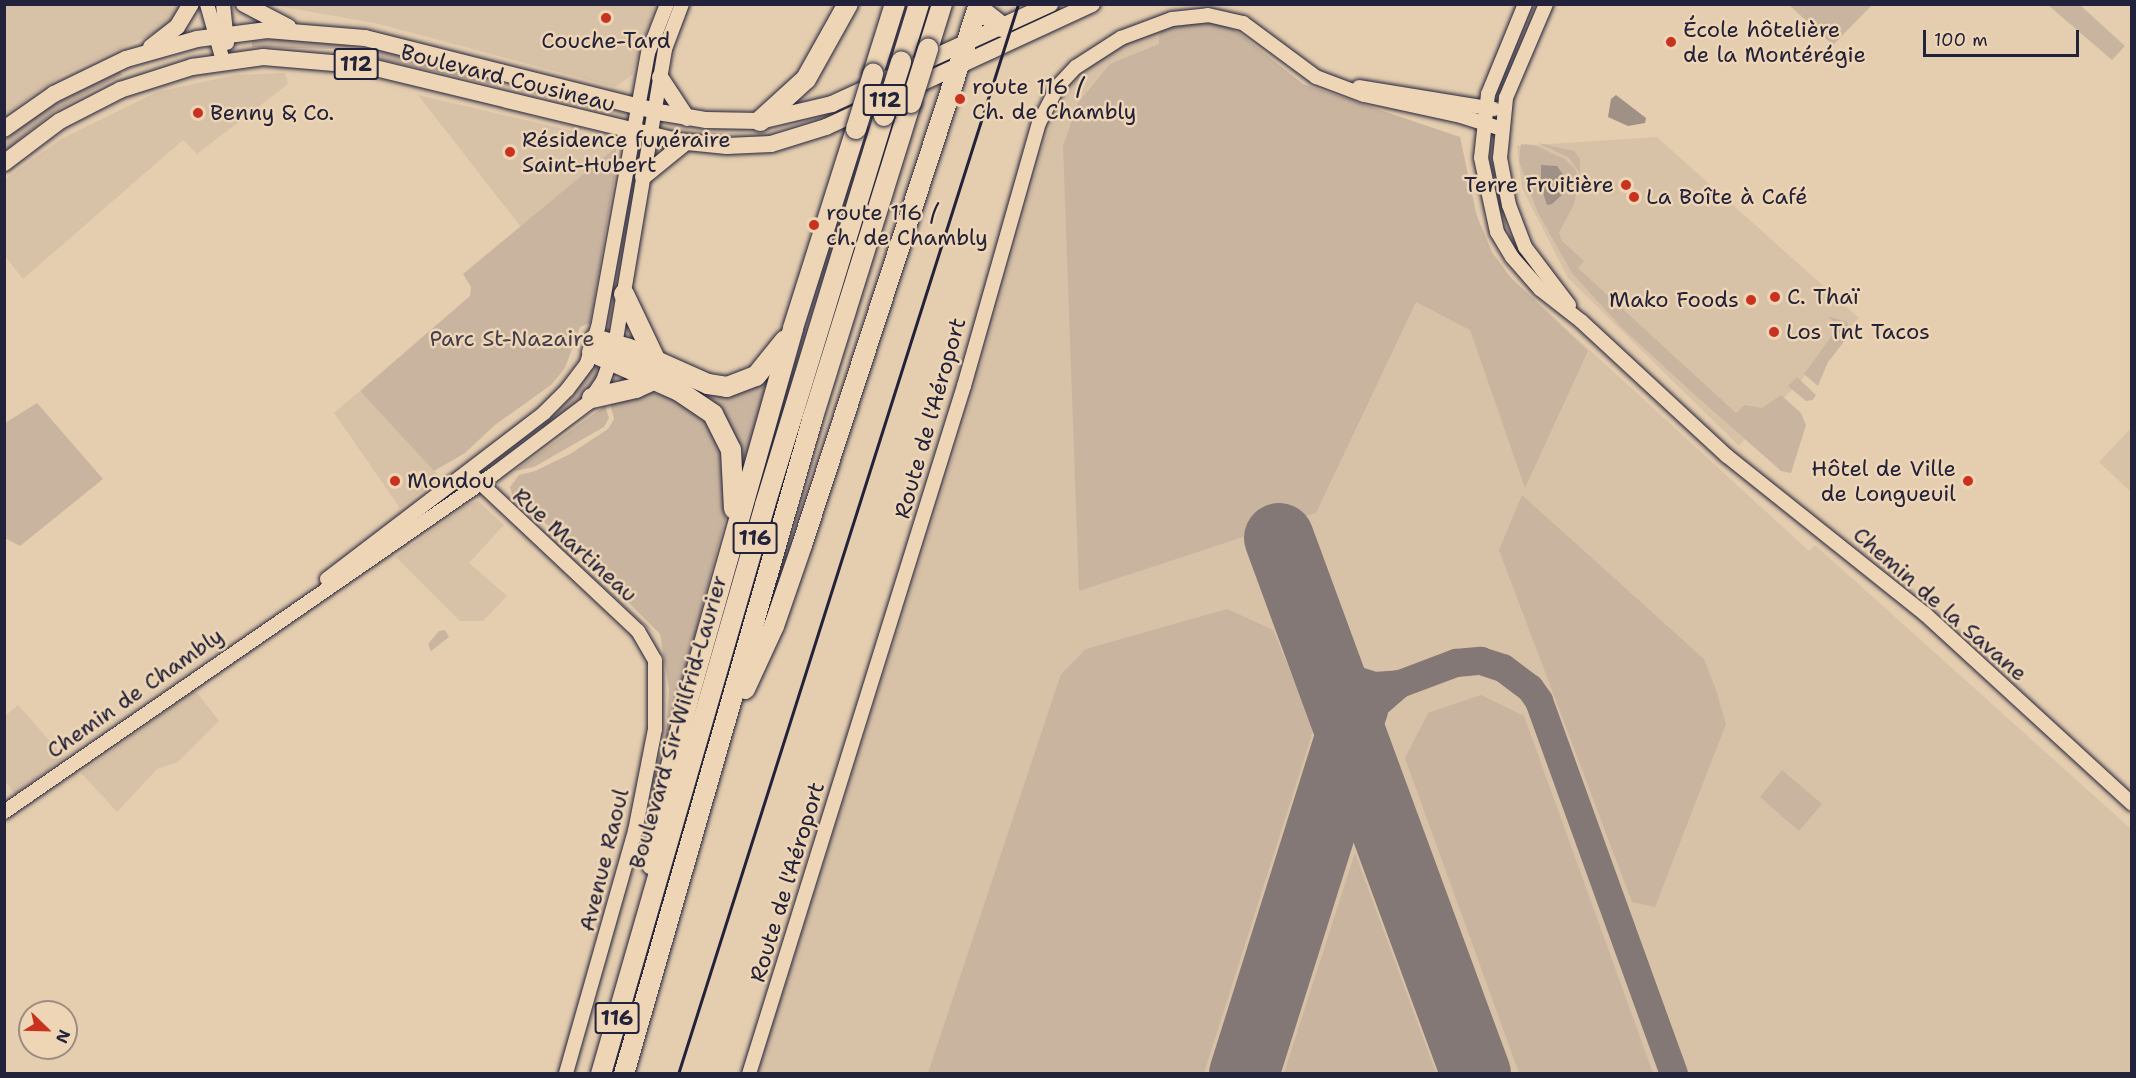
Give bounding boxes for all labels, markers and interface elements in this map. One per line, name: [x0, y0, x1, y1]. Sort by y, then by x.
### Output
marker: Couche-Tard: [599, 11, 613, 25]
place label: École hôtelière de la Montérégie: [1683, 16, 1866, 68]
scale bar: [1926, 18, 2082, 56]
place label: Couche-Tard: [541, 28, 671, 54]
text: 100 m: [1934, 28, 1988, 52]
marker: École hôtelière de la Montérégie: [1664, 35, 1678, 49]
street label: Boulevard Cousineau: [398, 39, 618, 117]
road number: 112: [334, 46, 378, 82]
place label: route 116 / Ch. de Chambly: [972, 73, 1136, 124]
road number: 112: [862, 82, 908, 118]
marker: route 116 / Ch. de Chambly: [953, 92, 967, 106]
place label: Benny & Co.: [210, 100, 334, 126]
marker: Benny & Co.: [191, 106, 205, 120]
place label: Résidence funéraire Saint-Hubert: [522, 126, 731, 178]
marker: Résidence funéraire Saint-Hubert: [503, 145, 517, 159]
place label: Terre Fruitière: [1464, 172, 1614, 198]
marker: Terre Fruitière: [1619, 178, 1633, 192]
place label: La Boîte à Café: [1646, 184, 1808, 210]
marker: La Boîte à Café: [1627, 190, 1641, 204]
place label: route 116 / ch. de Chambly: [826, 199, 988, 250]
marker: route 116 / ch. de Chambly: [807, 218, 821, 232]
place label: C. Thaï: [1787, 284, 1859, 310]
place label: Mako Foods: [1609, 287, 1739, 313]
marker: C. Thaï: [1768, 290, 1782, 304]
marker: Mako Foods: [1744, 293, 1758, 307]
street label: Route de l'Aéroport: [889, 314, 971, 522]
place label: Los Tnt Tacos: [1786, 319, 1930, 345]
marker: Los Tnt Tacos: [1767, 325, 1781, 339]
park label: Parc St-Nazaire: [429, 326, 595, 352]
place label: Hôtel de Ville de Longueuil: [1811, 455, 1956, 506]
place label: Mondou: [407, 468, 494, 494]
marker: Mondou: [388, 474, 402, 488]
marker: Hôtel de Ville de Longueuil: [1961, 474, 1975, 488]
street label: Rue Martineau: [507, 482, 643, 608]
road number: 116: [732, 520, 777, 556]
street label: Chemin de la Savane: [1848, 521, 2032, 687]
street label: Boulevard Sir-Wilfrid-Laurier: [623, 572, 733, 872]
street label: Chemin de Chambly: [42, 622, 228, 764]
street label: Route de l'Aéroport: [744, 779, 830, 985]
street label: Avenue Raoul: [574, 786, 634, 934]
north arrow: [18, 1000, 78, 1060]
road number: 116: [594, 1000, 640, 1036]
text: N: [51, 1027, 75, 1046]

